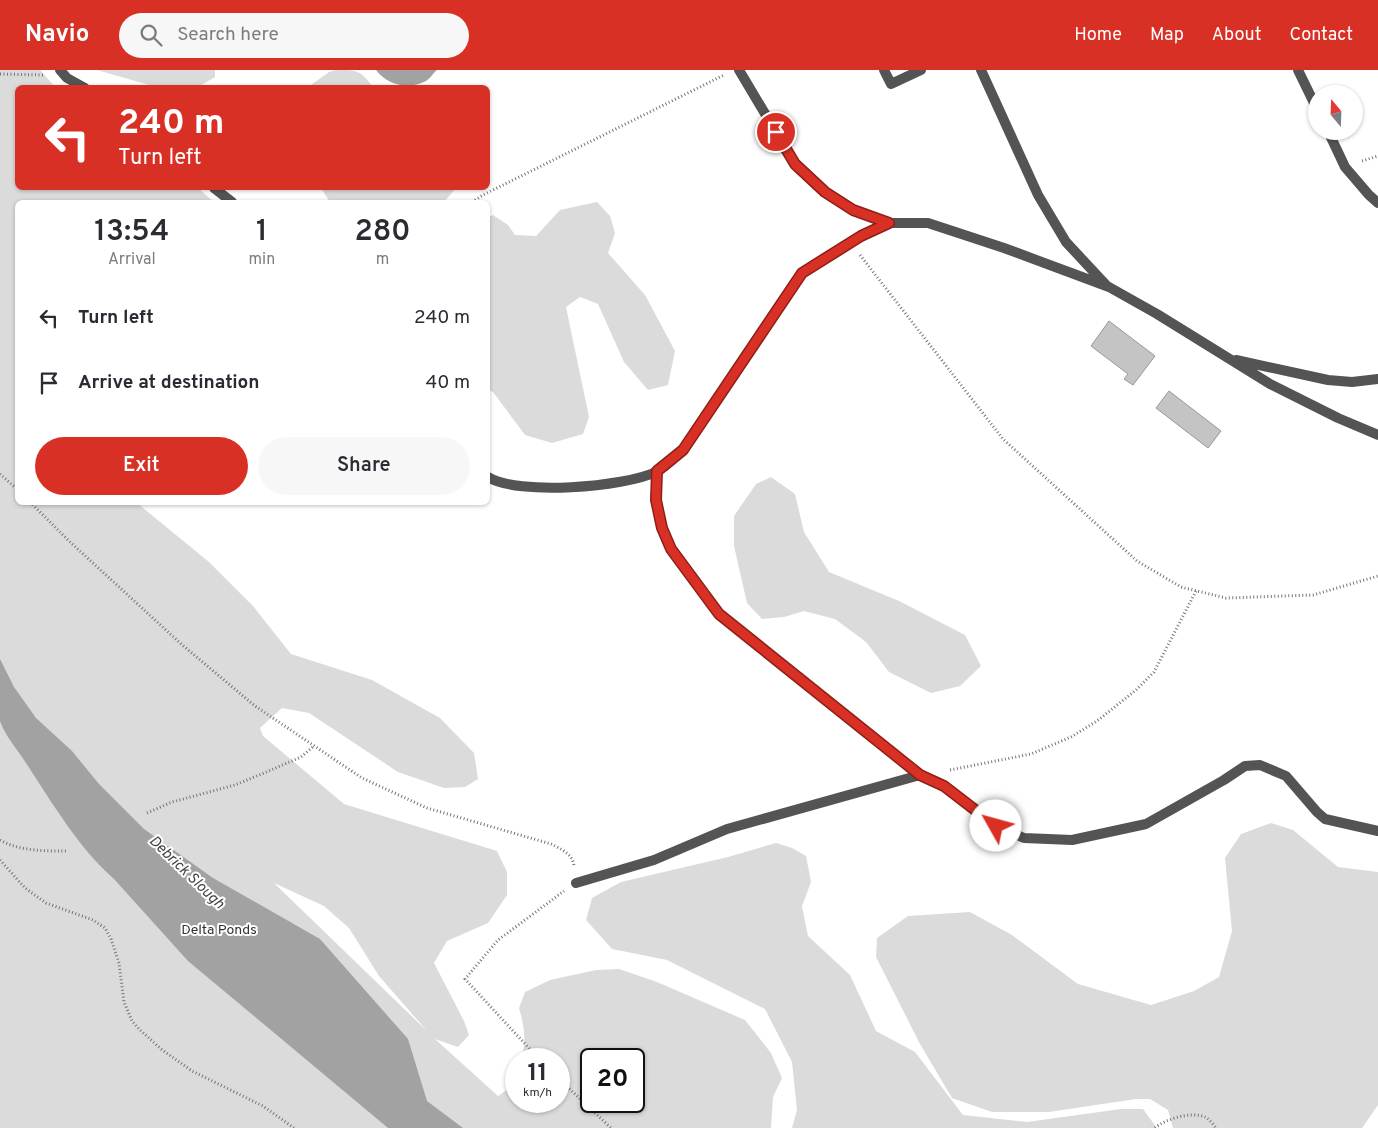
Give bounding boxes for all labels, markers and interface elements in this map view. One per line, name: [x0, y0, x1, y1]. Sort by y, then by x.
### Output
search box: [119, 13, 469, 58]
text: Navio: [25, 20, 89, 50]
icon: search: [137, 21, 165, 49]
text: Search here: [177, 23, 279, 47]
text: Home: [1074, 24, 1122, 47]
text: Map: [1150, 24, 1184, 47]
text: About: [1212, 24, 1261, 47]
text: Contact: [1289, 24, 1353, 47]
north arrow: [1308, 85, 1362, 140]
map controls: [1308, 85, 1363, 140]
text: 240 m: [118, 102, 224, 146]
icon: left: [35, 105, 100, 170]
pin: [755, 111, 797, 153]
icon: arrive: [762, 118, 790, 146]
text: Turn left: [118, 145, 201, 172]
text: 13:54: [94, 214, 169, 251]
text: 1: [256, 214, 268, 251]
text: 280: [354, 214, 411, 251]
text: Arrival: [108, 250, 156, 270]
text: min: [249, 250, 275, 270]
text: m: [376, 250, 389, 270]
icon: left: [35, 304, 63, 332]
text: Turn left: [78, 306, 154, 330]
text: 240 m: [414, 306, 470, 330]
icon: arrive: [35, 369, 63, 397]
text: Arrive at destination: [78, 371, 259, 395]
text: 40 m: [425, 371, 470, 395]
button: Exit: [35, 437, 248, 495]
button: Share: [258, 437, 470, 495]
position arrow: [969, 799, 1021, 851]
water label: Debrick Slough: [144, 832, 228, 914]
park label: Delta Ponds: [181, 922, 257, 939]
speed limit sign: 20: [580, 1048, 645, 1113]
text: 11: [527, 1058, 548, 1090]
text: km/h: [523, 1085, 552, 1101]

